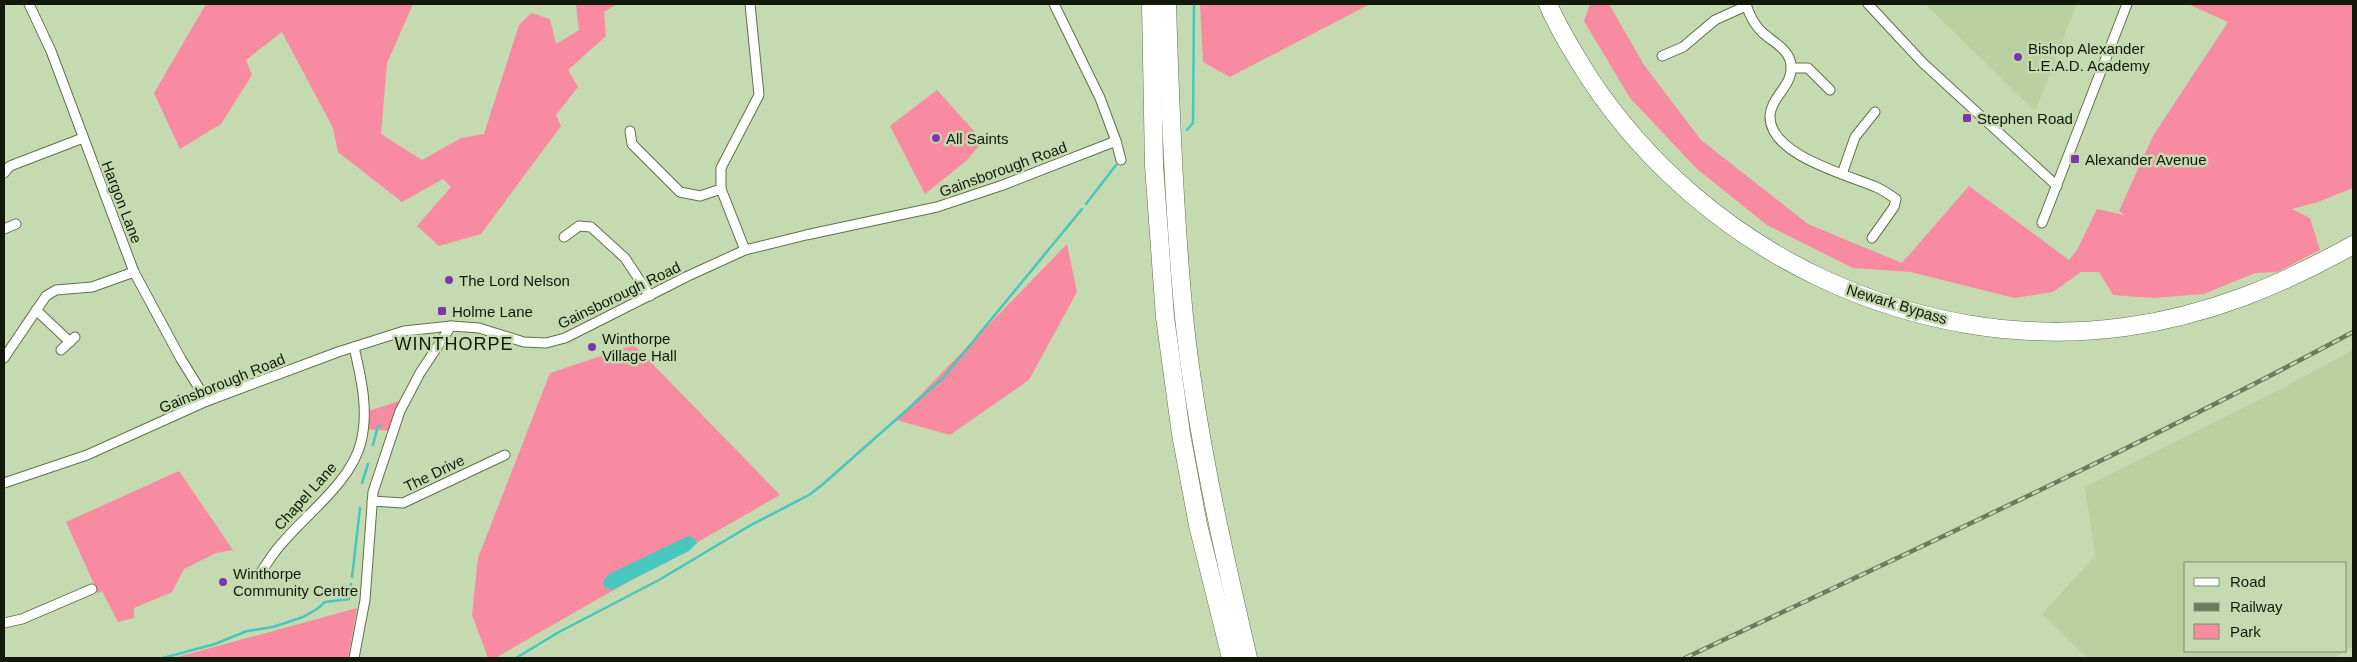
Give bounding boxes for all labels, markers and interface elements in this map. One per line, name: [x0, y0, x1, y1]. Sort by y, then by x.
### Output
place label: Bishop Alexander L.E.A.D. Academy: [2028, 40, 2150, 74]
marker: Bishop Alexander L.E.A.D. Academy: [2012, 51, 2024, 63]
place label: Stephen Road: [1977, 110, 2073, 127]
marker: Stephen Road: [1961, 112, 1973, 124]
place label: All Saints: [946, 130, 1009, 147]
marker: All Saints: [930, 132, 942, 144]
street label: Gainsborough Road: [937, 138, 1069, 200]
place label: Alexander Avenue: [2085, 151, 2207, 168]
marker: Alexander Avenue: [2069, 153, 2081, 165]
street label: Hargon Lane: [99, 158, 145, 246]
street label: Gainsborough Road: [555, 258, 683, 332]
place label: The Lord Nelson: [459, 272, 570, 289]
marker: The Lord Nelson: [443, 274, 455, 286]
street label: Newark Bypass: [1845, 281, 1949, 327]
place label: Holme Lane: [452, 303, 533, 320]
marker: Holme Lane: [436, 305, 448, 317]
place label: Winthorpe Village Hall: [602, 330, 677, 364]
district label: WINTHORPE: [395, 334, 514, 354]
marker: Winthorpe Village Hall: [586, 341, 598, 353]
street label: Gainsborough Road: [157, 350, 287, 416]
street label: The Drive: [401, 451, 467, 495]
street label: Chapel Lane: [270, 459, 340, 533]
legend: [2184, 562, 2347, 652]
place label: Winthorpe Community Centre: [233, 565, 358, 599]
text: Road: [2230, 573, 2266, 590]
marker: Winthorpe Community Centre: [217, 576, 229, 588]
text: Railway: [2230, 598, 2283, 615]
text: Park: [2230, 623, 2261, 640]

